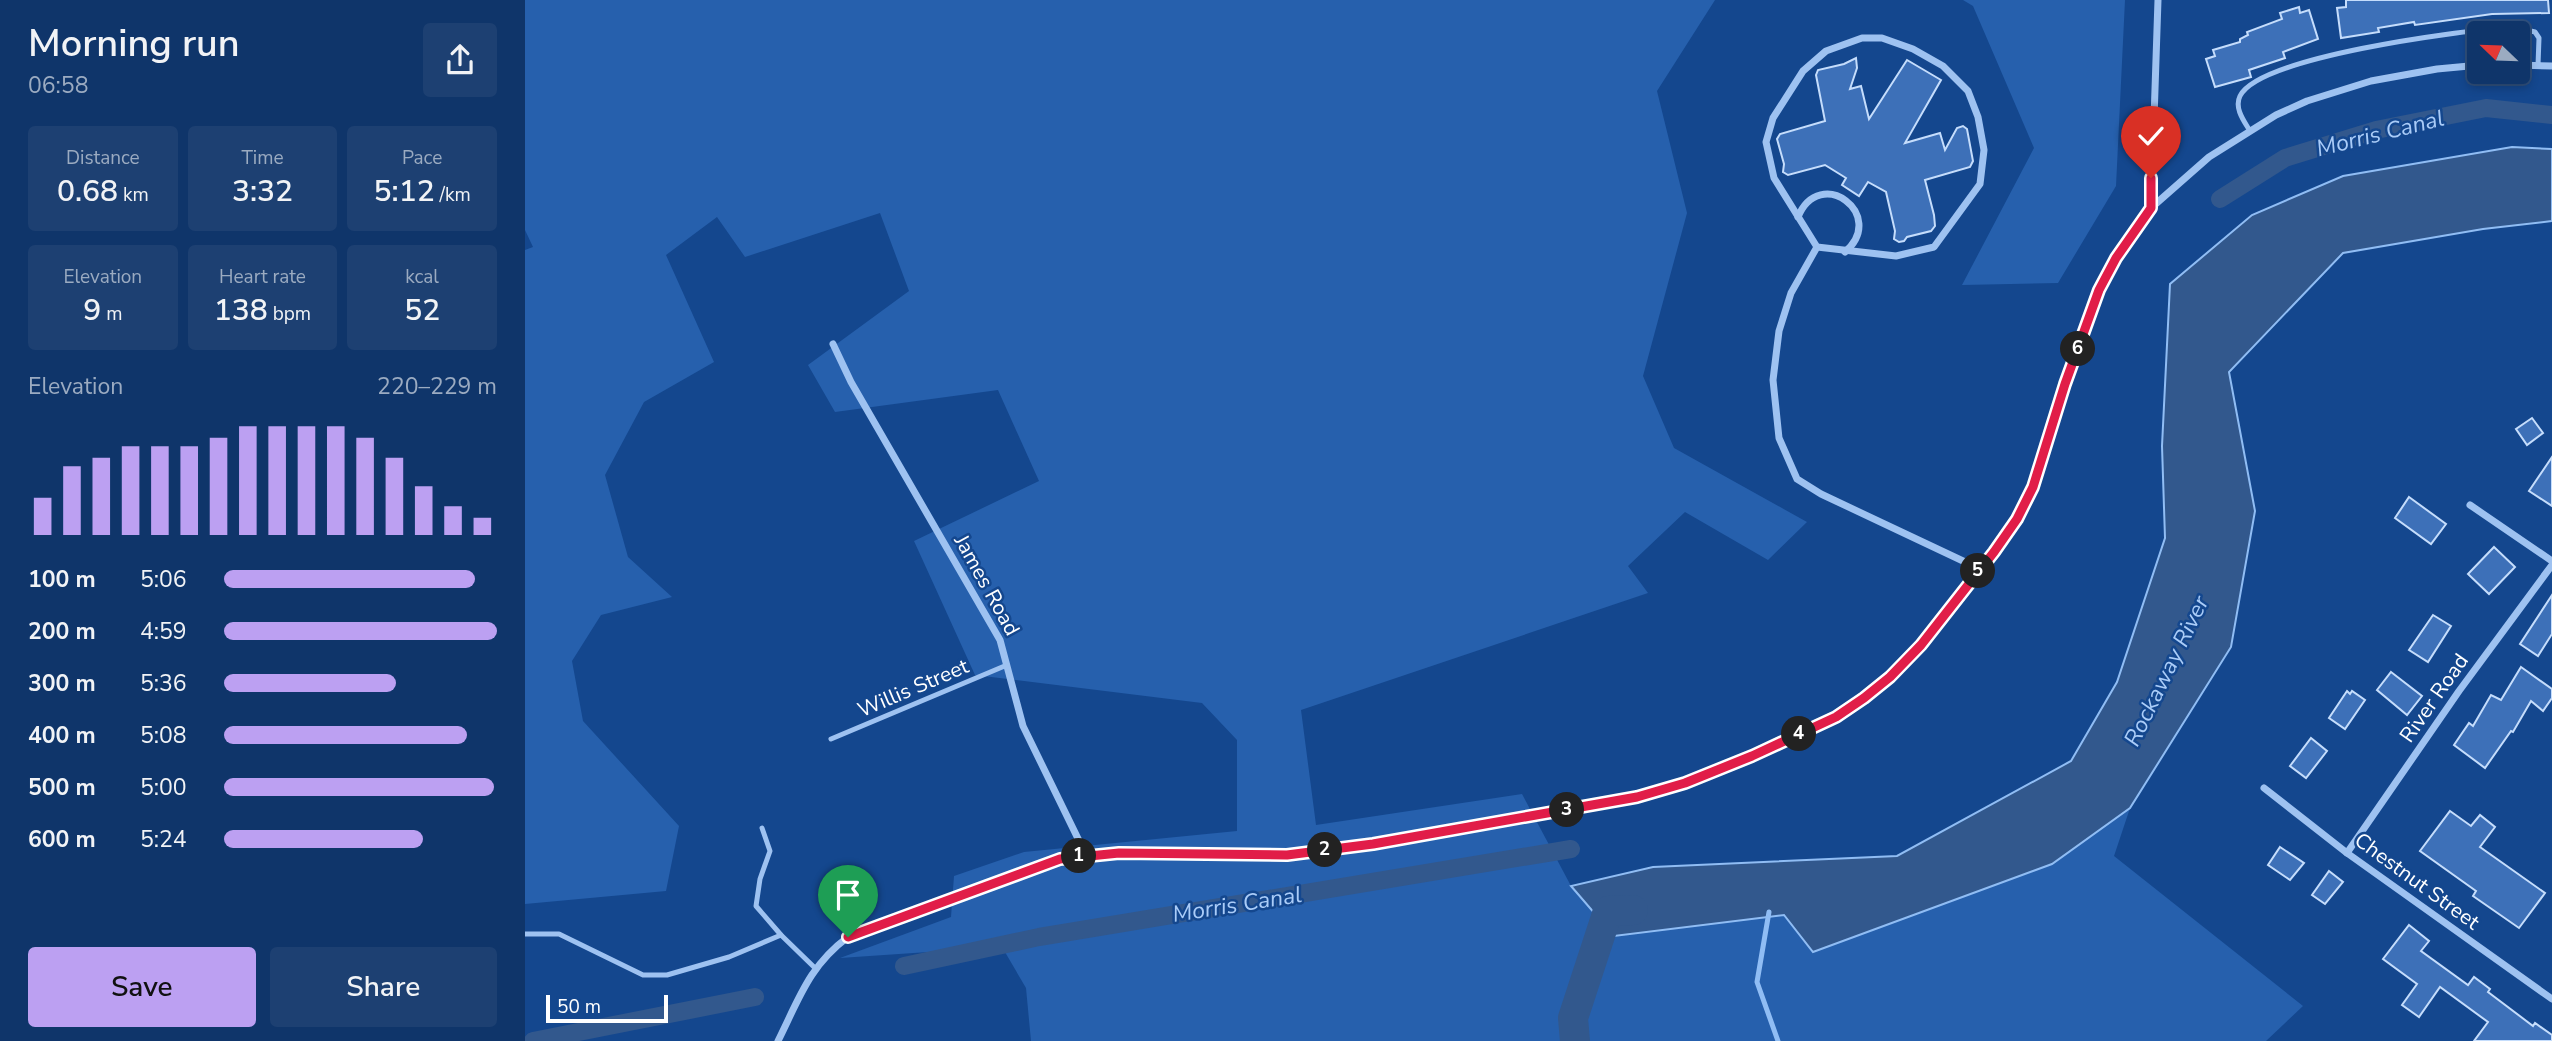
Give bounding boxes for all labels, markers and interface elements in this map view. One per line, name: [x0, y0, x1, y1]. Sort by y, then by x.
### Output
text: Morning run: [28, 18, 240, 69]
north arrow: [2467, 21, 2531, 84]
map controls: [2467, 21, 2530, 84]
button: share: [423, 23, 497, 97]
text: 06:58: [28, 70, 88, 101]
water label: Morris Canal: [2313, 103, 2447, 164]
pin: [2121, 106, 2181, 178]
icon: check: [2132, 117, 2170, 155]
text: Distance: [66, 145, 140, 171]
text: Time: [241, 145, 284, 171]
text: Pace: [402, 145, 442, 171]
text: 0.68: [57, 171, 118, 212]
text: 3:32: [232, 171, 293, 212]
text: 5:12: [374, 171, 435, 212]
text: km: [118, 182, 149, 208]
text: /km: [435, 182, 471, 208]
text: Elevation: [63, 264, 142, 290]
text: Heart rate: [219, 264, 306, 290]
text: kcal: [405, 264, 439, 290]
text: 9: [83, 290, 101, 331]
text: 138: [214, 290, 268, 331]
text: 52: [404, 290, 440, 331]
text: m: [101, 301, 122, 327]
text: bpm: [268, 301, 311, 327]
pin: 6: [2061, 332, 2095, 366]
text: 6: [2072, 335, 2083, 361]
text: Elevation: [28, 371, 123, 402]
text: 220–229 m: [377, 371, 497, 402]
street label: James Road: [947, 529, 1026, 641]
pin: 5: [1961, 554, 1995, 588]
text: 5: [1972, 557, 1983, 583]
text: 100 m: [28, 564, 96, 595]
text: 5:06: [140, 564, 187, 595]
water label: Rockaway River: [2117, 590, 2217, 752]
text: 200 m: [28, 616, 96, 647]
text: 4:59: [140, 616, 187, 647]
street label: River Road: [2393, 648, 2475, 748]
street label: Willis Street: [853, 652, 973, 724]
text: 300 m: [28, 668, 96, 699]
text: 5:36: [140, 668, 187, 699]
pin: 4: [1781, 716, 1817, 752]
text: 400 m: [28, 720, 96, 751]
text: 5:08: [140, 720, 187, 751]
text: 4: [1793, 720, 1804, 746]
text: 500 m: [28, 772, 96, 803]
text: 5:00: [140, 772, 187, 803]
pin: 3: [1549, 792, 1585, 828]
text: 3: [1561, 796, 1572, 822]
text: 600 m: [28, 824, 96, 855]
text: 5:24: [140, 824, 187, 855]
street label: Chestnut Street: [2349, 826, 2486, 936]
pin: 2: [1307, 832, 1343, 868]
text: 2: [1319, 836, 1330, 862]
pin: 1: [1061, 838, 1097, 874]
text: 1: [1073, 842, 1084, 868]
pin: [818, 865, 878, 937]
icon: arrive: [829, 876, 867, 914]
water label: Morris Canal: [1170, 879, 1304, 930]
button: Save: [28, 947, 256, 1027]
button: Share: [270, 947, 497, 1027]
scale bar: [546, 992, 669, 1024]
text: 50 m: [557, 994, 601, 1020]

